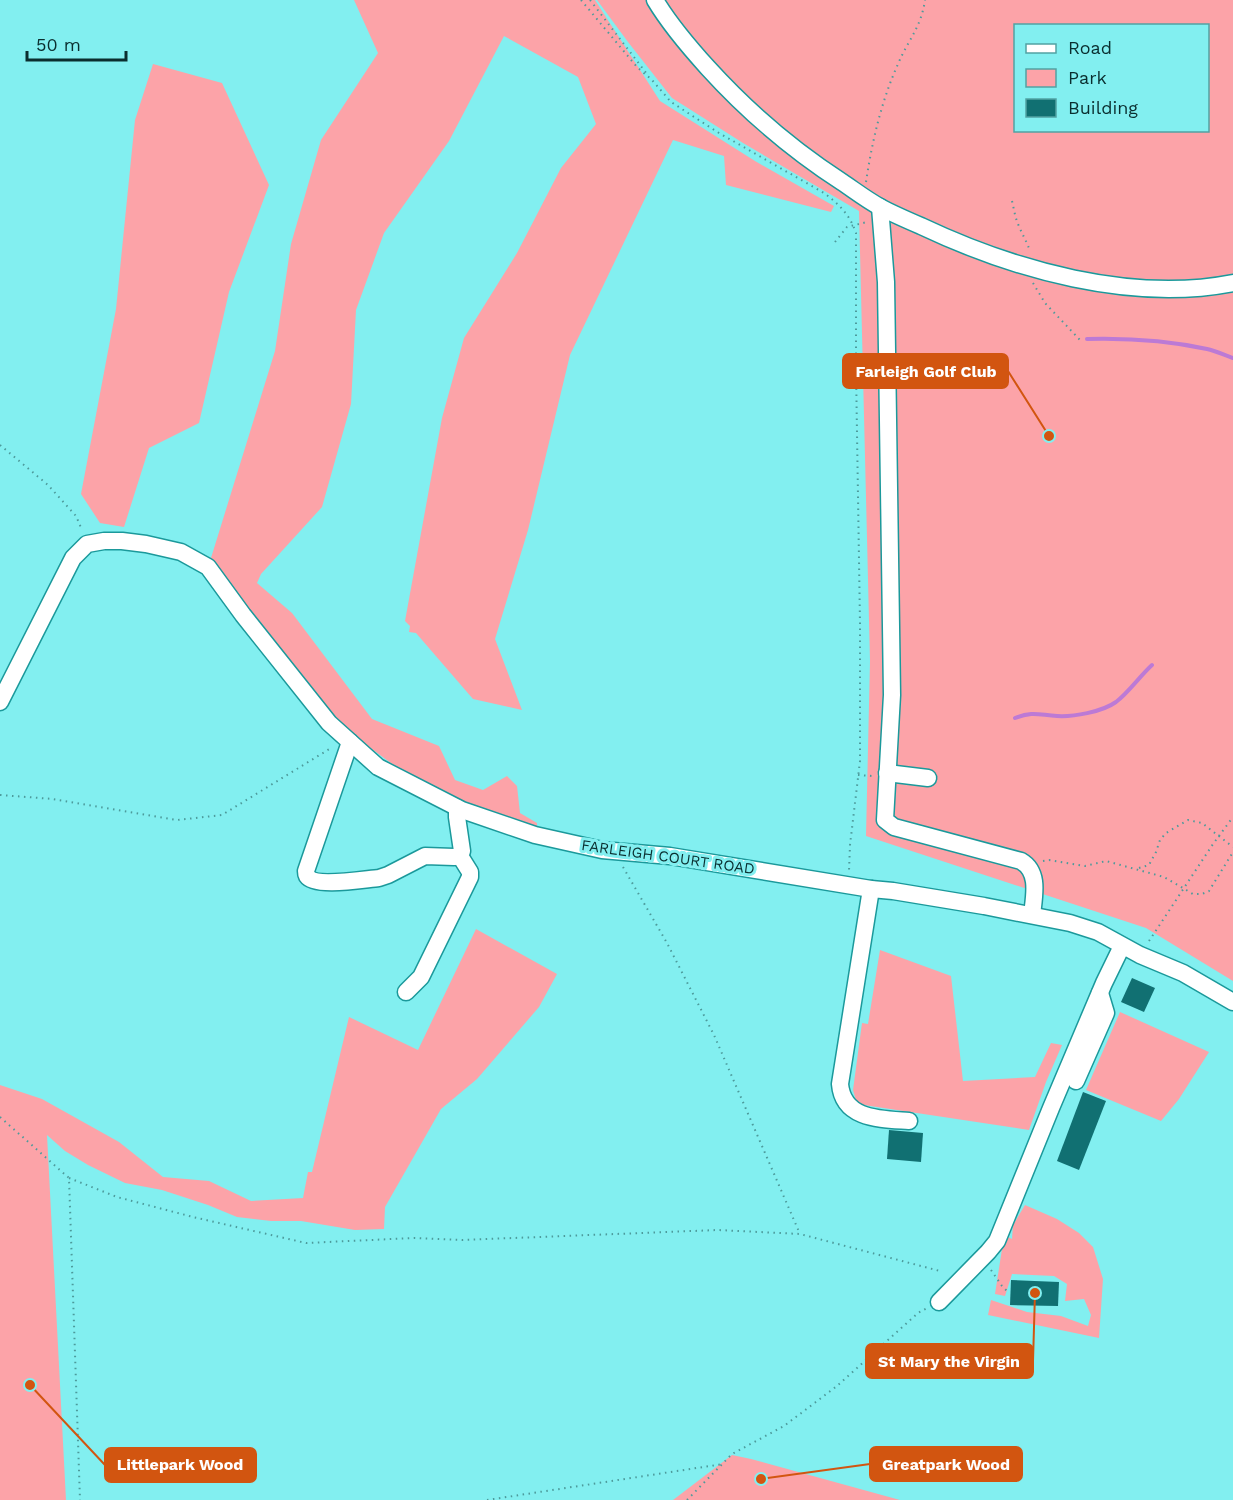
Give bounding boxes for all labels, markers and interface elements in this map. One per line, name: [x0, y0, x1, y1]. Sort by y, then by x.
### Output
scale bar: [27, 24, 126, 62]
legend: [1014, 24, 1209, 132]
text: 50 m: [36, 34, 81, 55]
text: Road: [1068, 37, 1112, 58]
text: Park: [1068, 67, 1107, 88]
text: Building: [1068, 97, 1138, 118]
callout: Farleigh Golf Club: [843, 354, 1008, 388]
text: Farleigh Golf Club: [855, 362, 997, 381]
street label: FARLEIGH COURT ROAD: [580, 836, 756, 878]
callout: St Mary the Virgin: [866, 1344, 1033, 1378]
text: St Mary the Virgin: [878, 1352, 1020, 1371]
callout: Greatpark Wood: [870, 1447, 1022, 1481]
callout: Littlepark Wood: [105, 1448, 256, 1482]
text: Littlepark Wood: [117, 1455, 243, 1474]
text: Greatpark Wood: [882, 1455, 1010, 1474]

